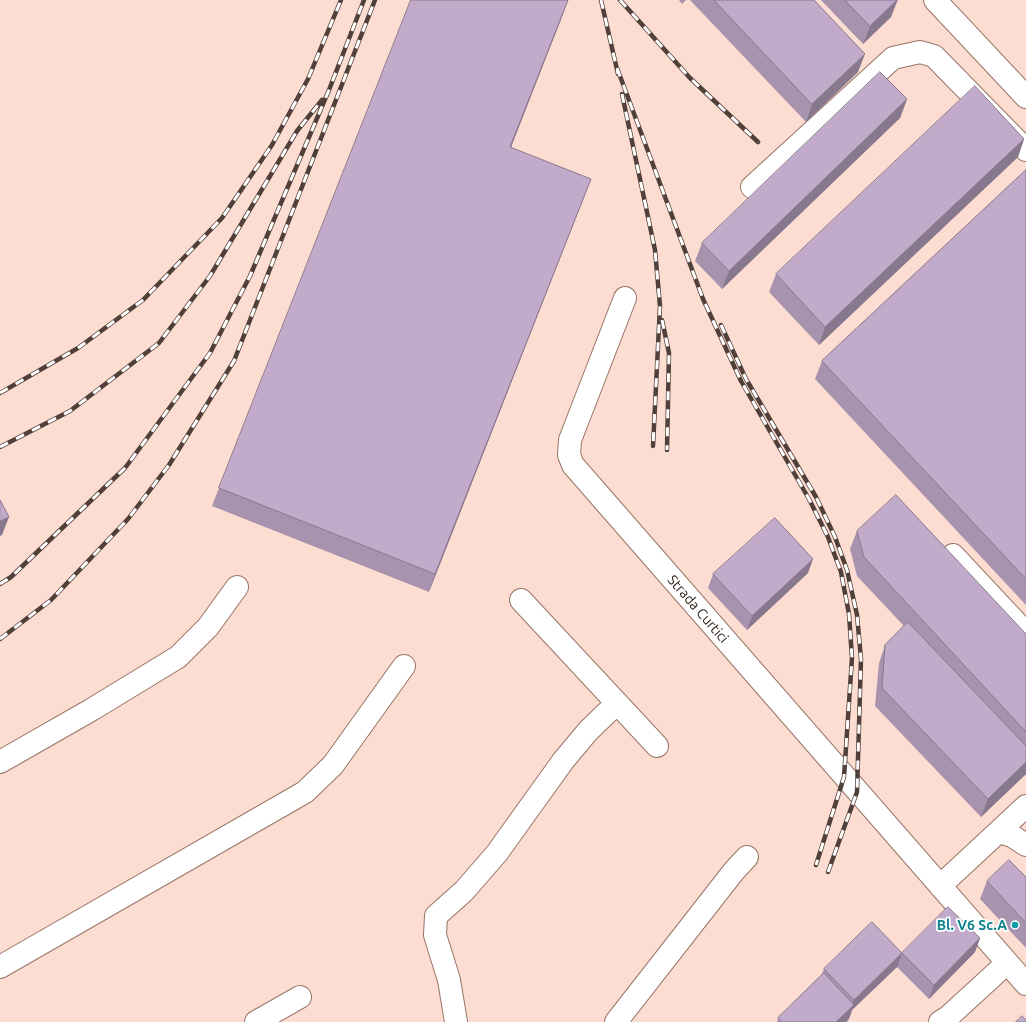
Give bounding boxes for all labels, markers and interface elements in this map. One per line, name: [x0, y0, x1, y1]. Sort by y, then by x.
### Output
street label: Strada Curtici: [664, 572, 732, 646]
place label: Bl. V6 Sc.A: [937, 917, 1007, 933]
marker: Bl. V6 Sc.A: [1010, 920, 1020, 930]

